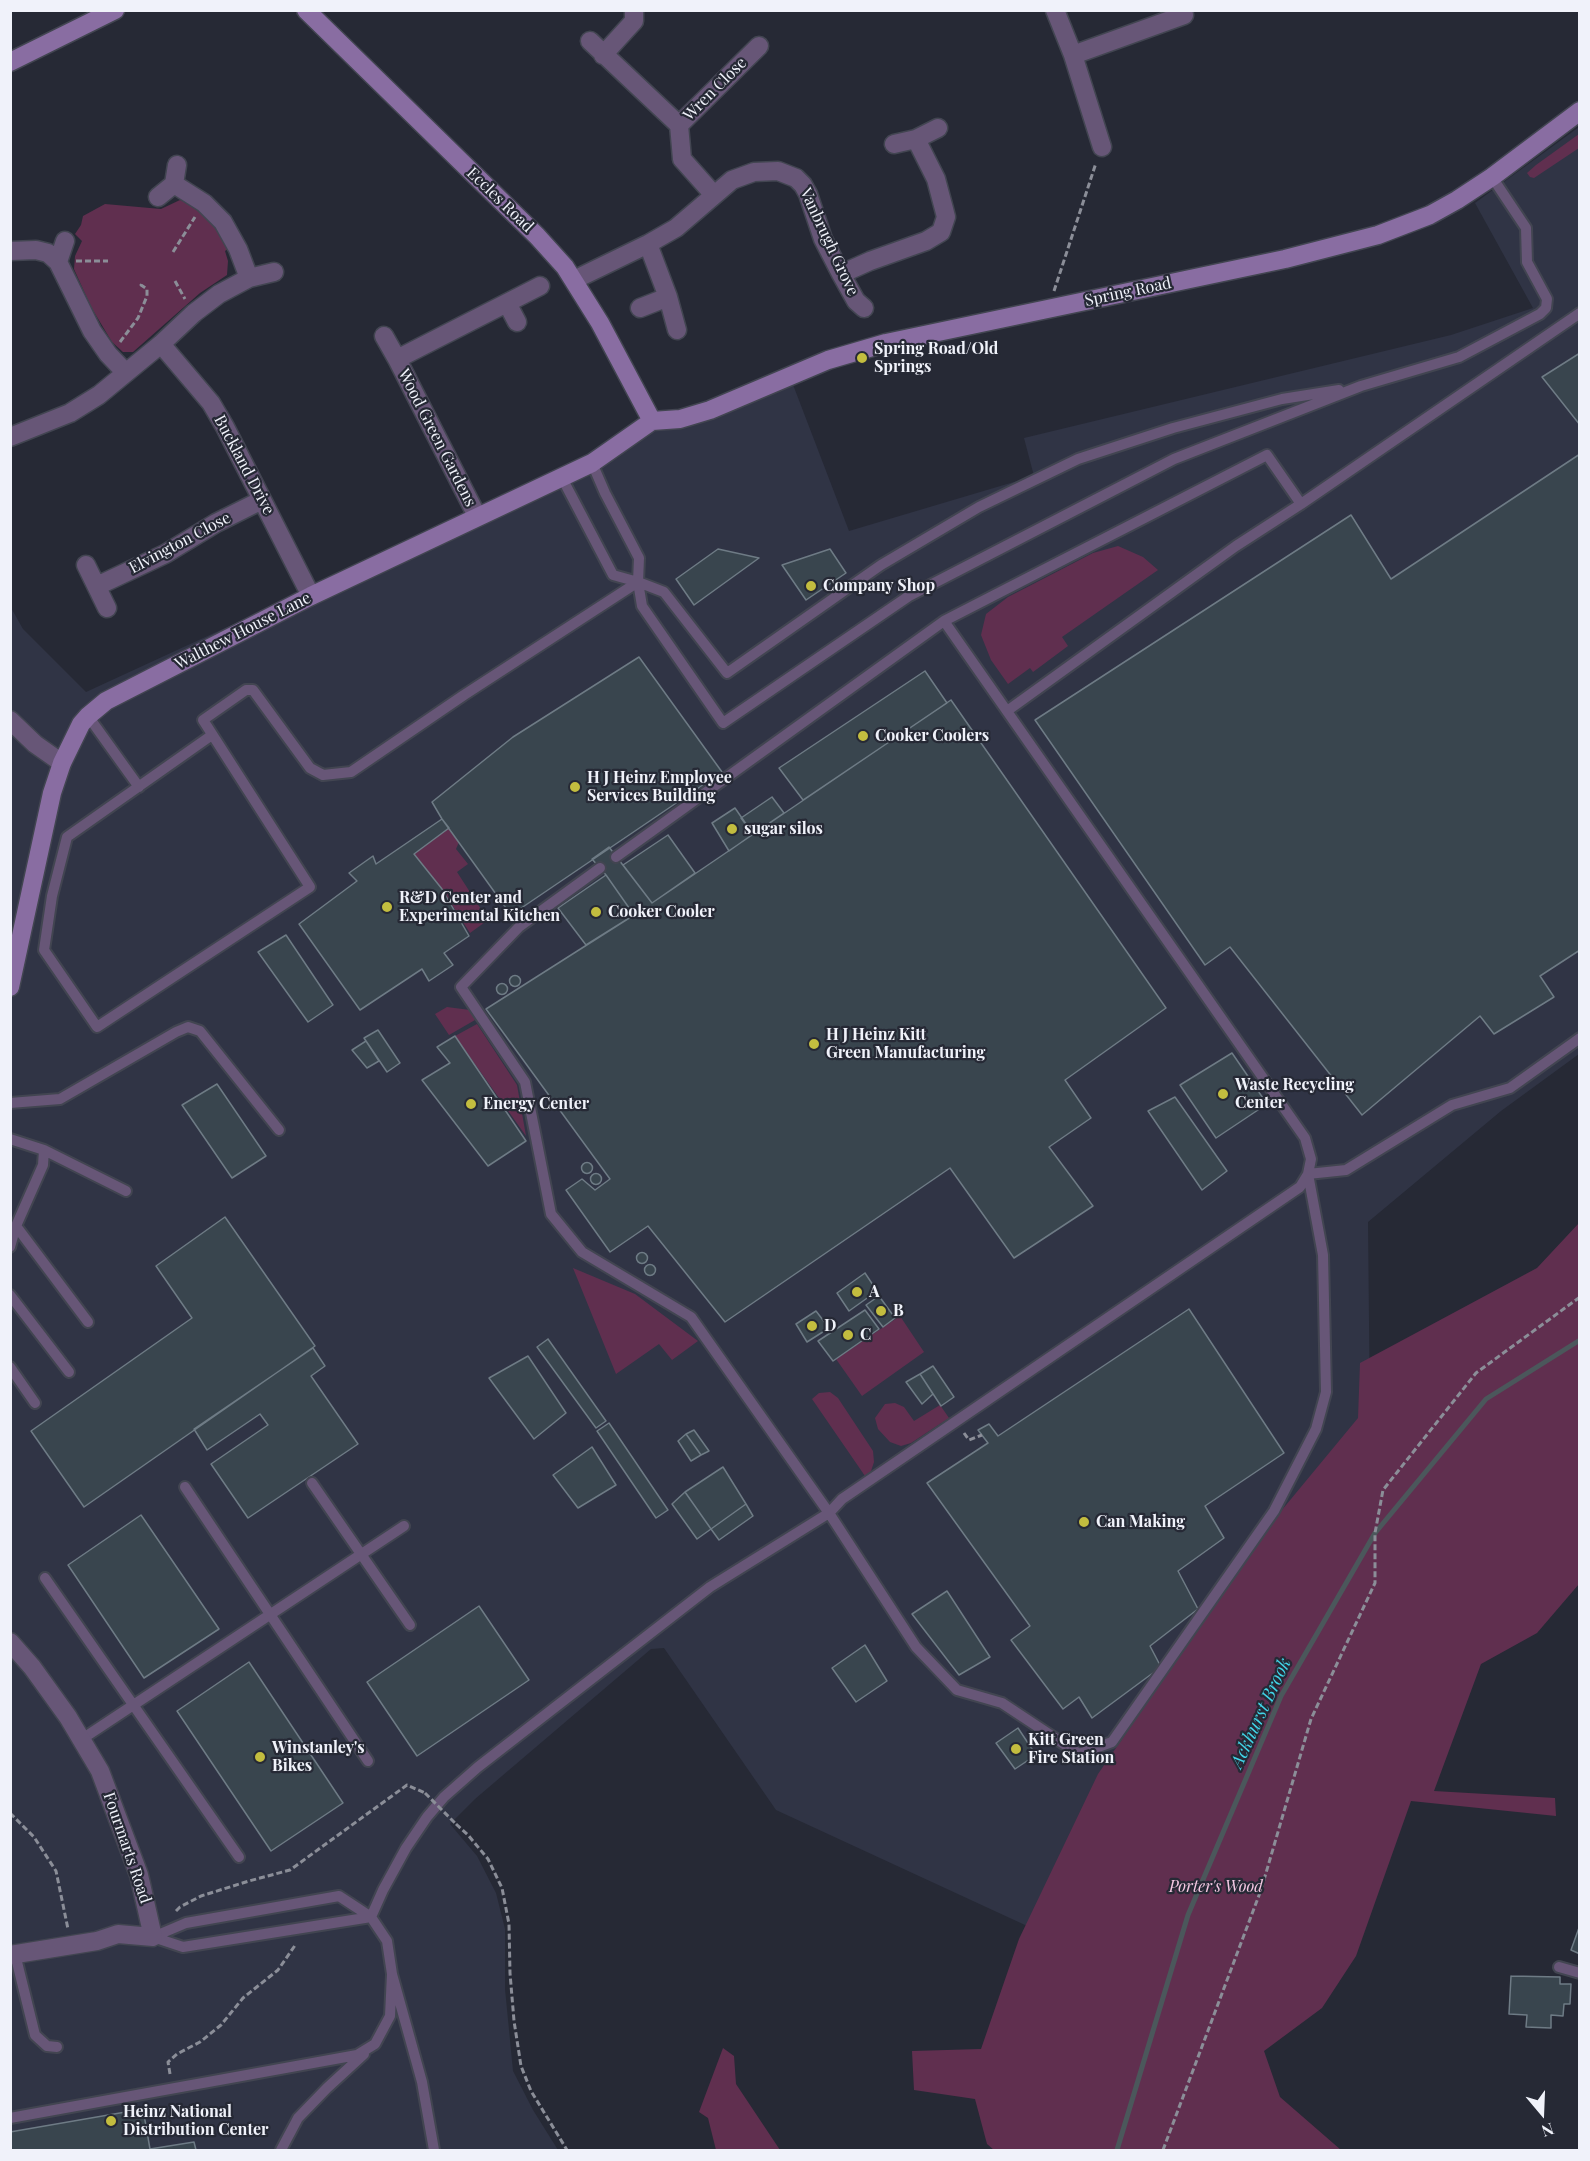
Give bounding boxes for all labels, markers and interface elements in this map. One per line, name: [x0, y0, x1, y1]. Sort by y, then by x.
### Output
street label: Wren Close: [679, 53, 751, 125]
street label: Eccles Road: [463, 163, 537, 237]
street label: Vanbrugh Grove: [796, 185, 862, 299]
street label: Spring Road: [1083, 273, 1173, 311]
place label: Spring Road/Old Springs: [874, 339, 998, 377]
marker: Spring Road/Old Springs: [855, 351, 869, 365]
street label: Wood Green Gardens: [394, 366, 480, 510]
street label: Buckland Drive: [210, 412, 278, 518]
street label: Elvington Close: [126, 508, 234, 578]
place label: Company Shop: [823, 576, 935, 596]
marker: Company Shop: [804, 579, 818, 593]
street label: Walthew House Lane: [172, 588, 314, 674]
place label: Cooker Coolers: [875, 726, 989, 746]
marker: Cooker Coolers: [856, 729, 870, 743]
place label: H J Heinz Employee Services Building: [587, 768, 732, 806]
marker: H J Heinz Employee Services Building: [568, 780, 582, 794]
place label: sugar silos: [744, 819, 823, 839]
marker: sugar silos: [725, 822, 739, 836]
place label: R&D Center and Experimental Kitchen: [399, 888, 560, 926]
marker: R&D Center and Experimental Kitchen: [380, 900, 394, 914]
place label: Cooker Cooler: [608, 902, 715, 922]
marker: Cooker Cooler: [589, 905, 603, 919]
place label: H J Heinz Kitt Green Manufacturing: [826, 1025, 985, 1063]
marker: H J Heinz Kitt Green Manufacturing: [807, 1037, 821, 1051]
place label: Waste Recycling Center: [1235, 1075, 1354, 1113]
marker: Waste Recycling Center: [1216, 1087, 1230, 1101]
place label: Energy Center: [483, 1094, 589, 1114]
marker: Energy Center: [464, 1097, 478, 1111]
place label: A: [869, 1282, 880, 1302]
marker: A: [850, 1285, 864, 1299]
place label: B: [893, 1301, 904, 1321]
marker: B: [874, 1304, 888, 1318]
place label: D: [824, 1316, 836, 1336]
marker: D: [805, 1319, 819, 1333]
place label: C: [860, 1325, 871, 1345]
marker: C: [841, 1328, 855, 1342]
place label: Can Making: [1096, 1512, 1185, 1532]
marker: Can Making: [1077, 1515, 1091, 1529]
water label: Ackhurst Brook: [1226, 1655, 1296, 1771]
place label: Kitt Green Fire Station: [1028, 1730, 1114, 1768]
place label: Winstanley's Bikes: [272, 1738, 365, 1776]
marker: Kitt Green Fire Station: [1009, 1742, 1023, 1756]
marker: Winstanley's Bikes: [253, 1750, 267, 1764]
street label: Fourmarts Road: [99, 1790, 155, 1906]
park label: Porter's Wood: [1169, 1877, 1263, 1897]
north arrow: [1512, 2083, 1572, 2143]
place label: Heinz National Distribution Center: [123, 2102, 268, 2140]
marker: Heinz National Distribution Center: [104, 2114, 118, 2128]
text: N: [1539, 2119, 1557, 2142]

